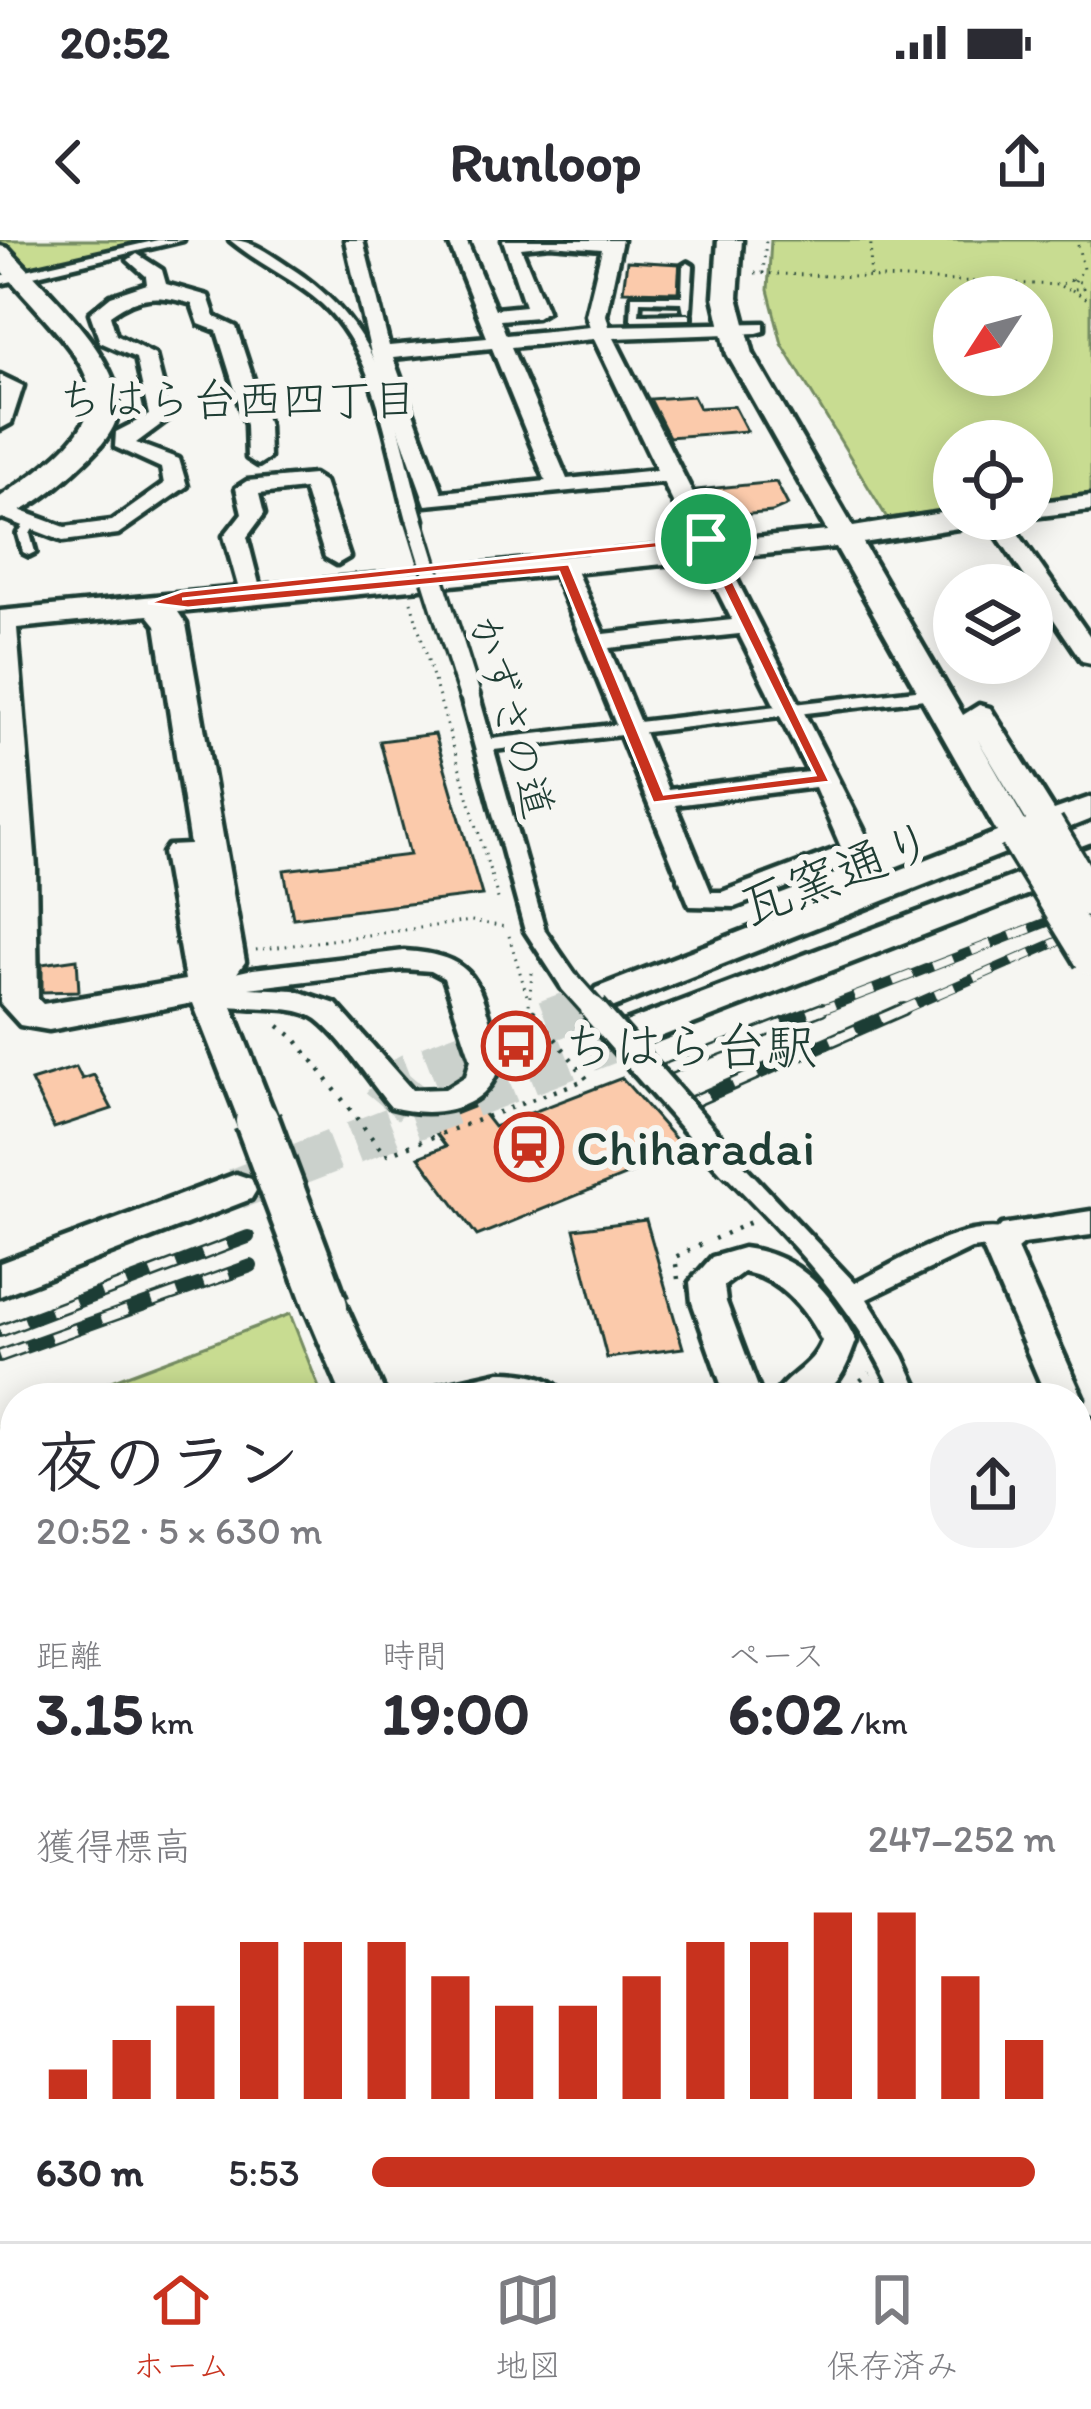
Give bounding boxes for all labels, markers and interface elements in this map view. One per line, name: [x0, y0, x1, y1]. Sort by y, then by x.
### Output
text: 20:52: [60, 15, 170, 69]
icon: back: [36, 129, 102, 195]
icon: share: [989, 129, 1055, 195]
text: Runloop: [450, 130, 641, 195]
north arrow: [933, 276, 1053, 396]
map controls: [933, 276, 1053, 684]
district label: ちはら台西四丁目: [57, 372, 417, 426]
button: locate: [933, 420, 1053, 540]
pin: [655, 488, 757, 590]
icon: arrive: [673, 506, 739, 572]
button: layers: [933, 564, 1053, 684]
street label: かずさの道: [458, 608, 565, 824]
street label: 瓦窯通り: [731, 808, 943, 938]
bus stop icon: ちはら台駅: [481, 1011, 551, 1081]
place label: ちはら台駅: [562, 1016, 817, 1077]
station icon: Chiharadai: [494, 1112, 564, 1182]
place label: Chiharadai: [576, 1117, 815, 1178]
text: 夜のラン: [36, 1422, 300, 1502]
button: share: [930, 1422, 1056, 1548]
text: 20:52 · 5 × 630 m: [36, 1507, 323, 1554]
text: 距離: [36, 1636, 102, 1675]
text: 時間: [382, 1636, 448, 1675]
text: ペース: [728, 1636, 825, 1675]
text: 3.15: [36, 1677, 143, 1749]
text: 19:00: [382, 1677, 530, 1749]
text: 6:02: [728, 1677, 843, 1749]
text: km: [143, 1703, 194, 1742]
text: /km: [843, 1703, 908, 1742]
text: 247–252 m: [868, 1815, 1056, 1862]
text: 獲得標高: [36, 1823, 192, 1870]
text: 630 m: [36, 2149, 143, 2196]
text: 5:53: [228, 2149, 300, 2196]
tab: ホーム: [133, 2267, 230, 2387]
tab: 地図: [495, 2267, 561, 2387]
tab: 保存済み: [826, 2267, 958, 2387]

